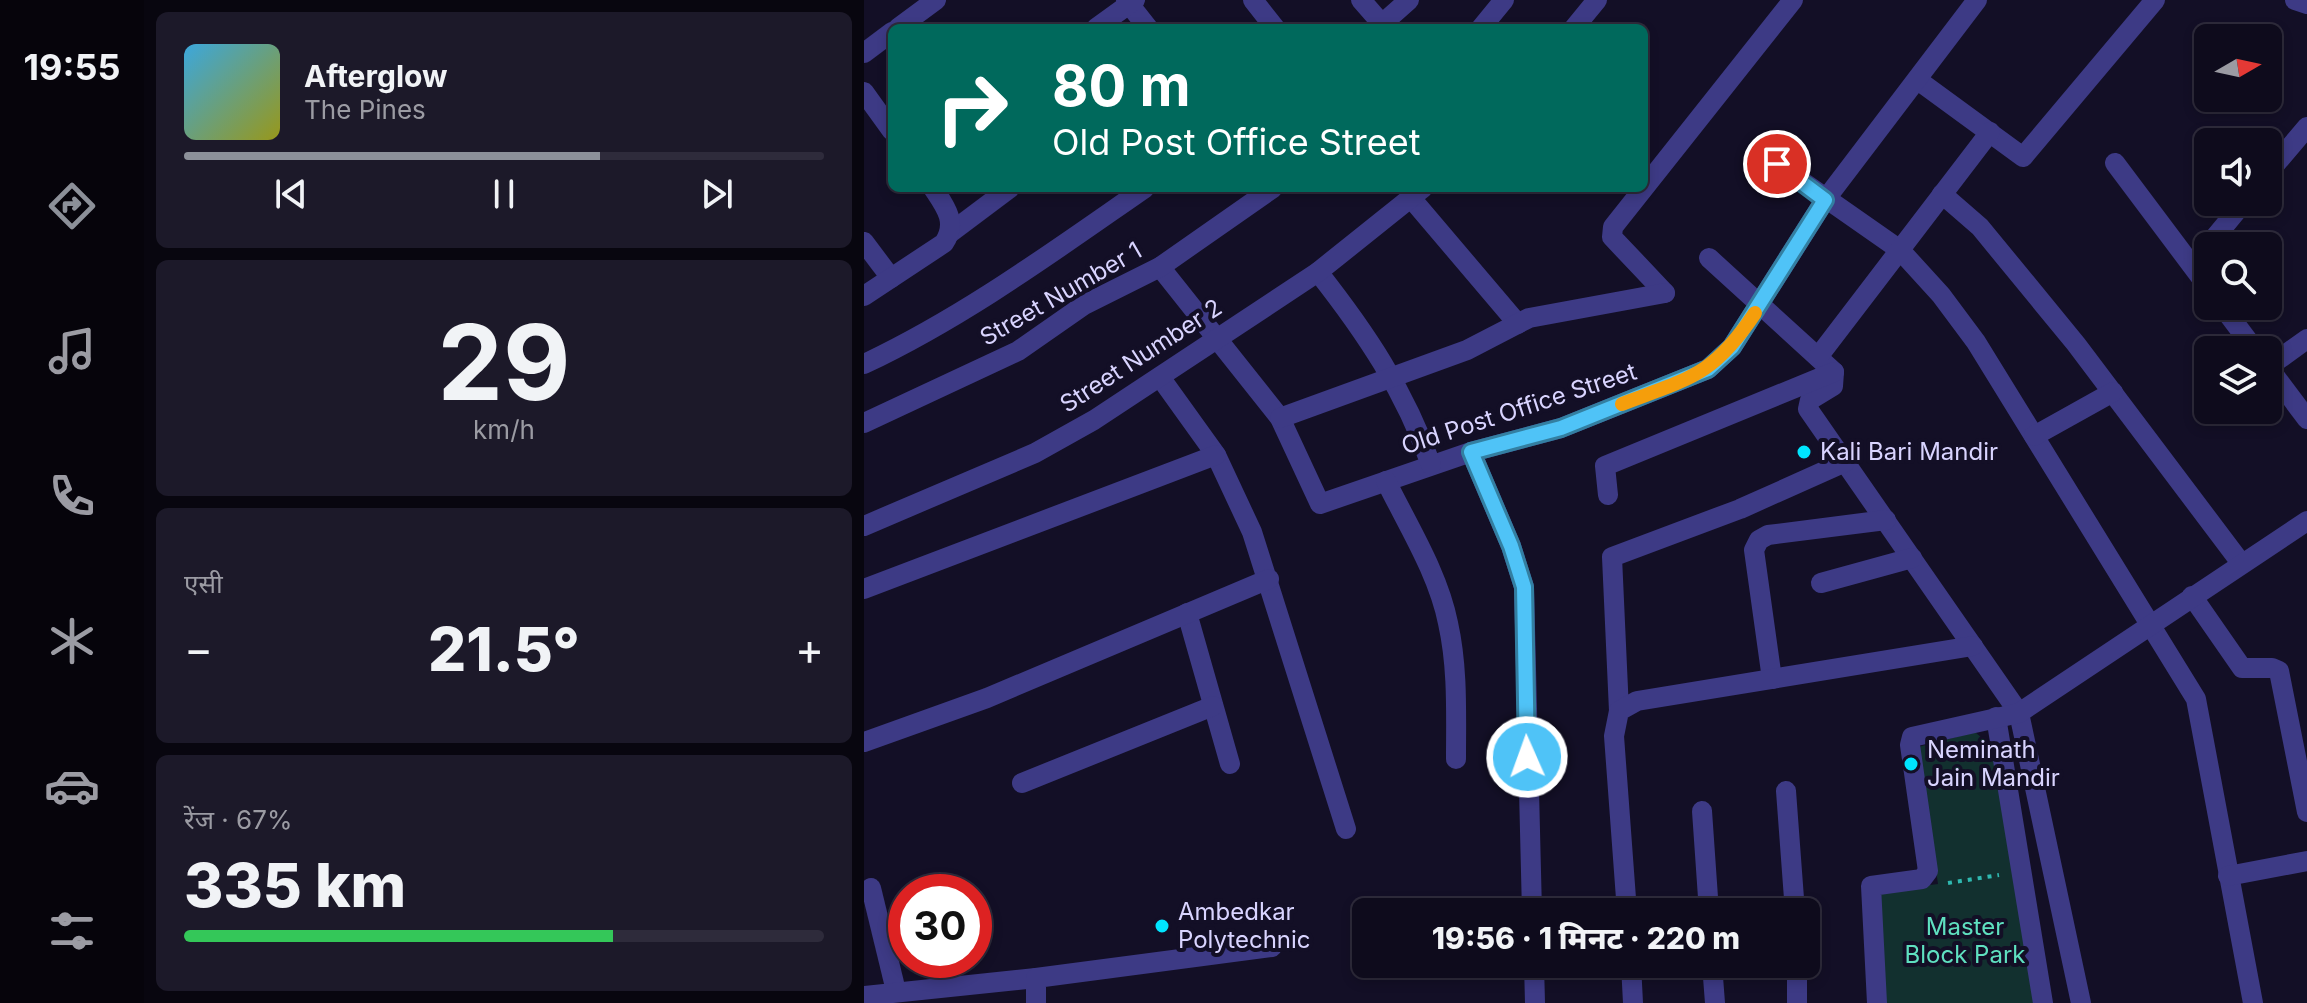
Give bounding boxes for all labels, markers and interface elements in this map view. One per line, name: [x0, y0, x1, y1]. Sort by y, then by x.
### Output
north arrow: [2194, 24, 2282, 112]
map controls: [2194, 24, 2282, 424]
text: 19:55: [24, 45, 120, 89]
text: 80 m: [1052, 52, 1191, 120]
icon: right: [920, 56, 1024, 160]
text: Afterglow: [304, 58, 448, 94]
text: The Pines: [304, 94, 426, 125]
text: Old Post Office Street: [1052, 120, 1420, 164]
button: sound: [2194, 128, 2282, 216]
pin: [1743, 130, 1811, 198]
icon: arrive: [1755, 142, 1799, 186]
icon: previous: [269, 172, 313, 216]
icon: pause: [482, 172, 526, 216]
icon: next: [695, 172, 739, 216]
icon: directions: [44, 178, 100, 234]
button: search: [2194, 232, 2282, 320]
street label: Street Number 1: [975, 236, 1147, 352]
street label: Street Number 2: [1054, 293, 1227, 419]
text: 29: [437, 299, 571, 425]
icon: music: [44, 323, 100, 379]
button: layers: [2194, 336, 2282, 424]
street label: Old Post Office Street: [1398, 357, 1640, 460]
text: km/h: [473, 414, 535, 445]
place label: Kali Bari Mandir: [1820, 437, 1998, 466]
marker: Kali Bari Mandir: [1795, 443, 1813, 461]
icon: phone: [44, 468, 100, 524]
text: एसी: [184, 568, 223, 599]
icon: climate: [44, 613, 100, 669]
text: 21.5°: [428, 613, 580, 685]
text: −: [184, 622, 213, 676]
text: +: [795, 622, 824, 676]
position arrow: [1485, 715, 1569, 799]
place label: Neminath Jain Mandir: [1927, 735, 2060, 792]
marker: Neminath Jain Mandir: [1902, 755, 1920, 773]
icon: car: [44, 758, 100, 814]
text: रेंज · 67%: [184, 804, 292, 835]
text: 335 km: [184, 849, 406, 921]
speed limit sign: 30: [888, 874, 992, 978]
place label: Ambedkar Polytechnic: [1178, 897, 1311, 954]
icon: filters: [44, 903, 100, 959]
park label: Master Block Park: [1905, 912, 2025, 969]
marker: Ambedkar Polytechnic: [1153, 917, 1171, 935]
text: 19:56 · 1 मिनट · 220 m: [1432, 920, 1740, 956]

